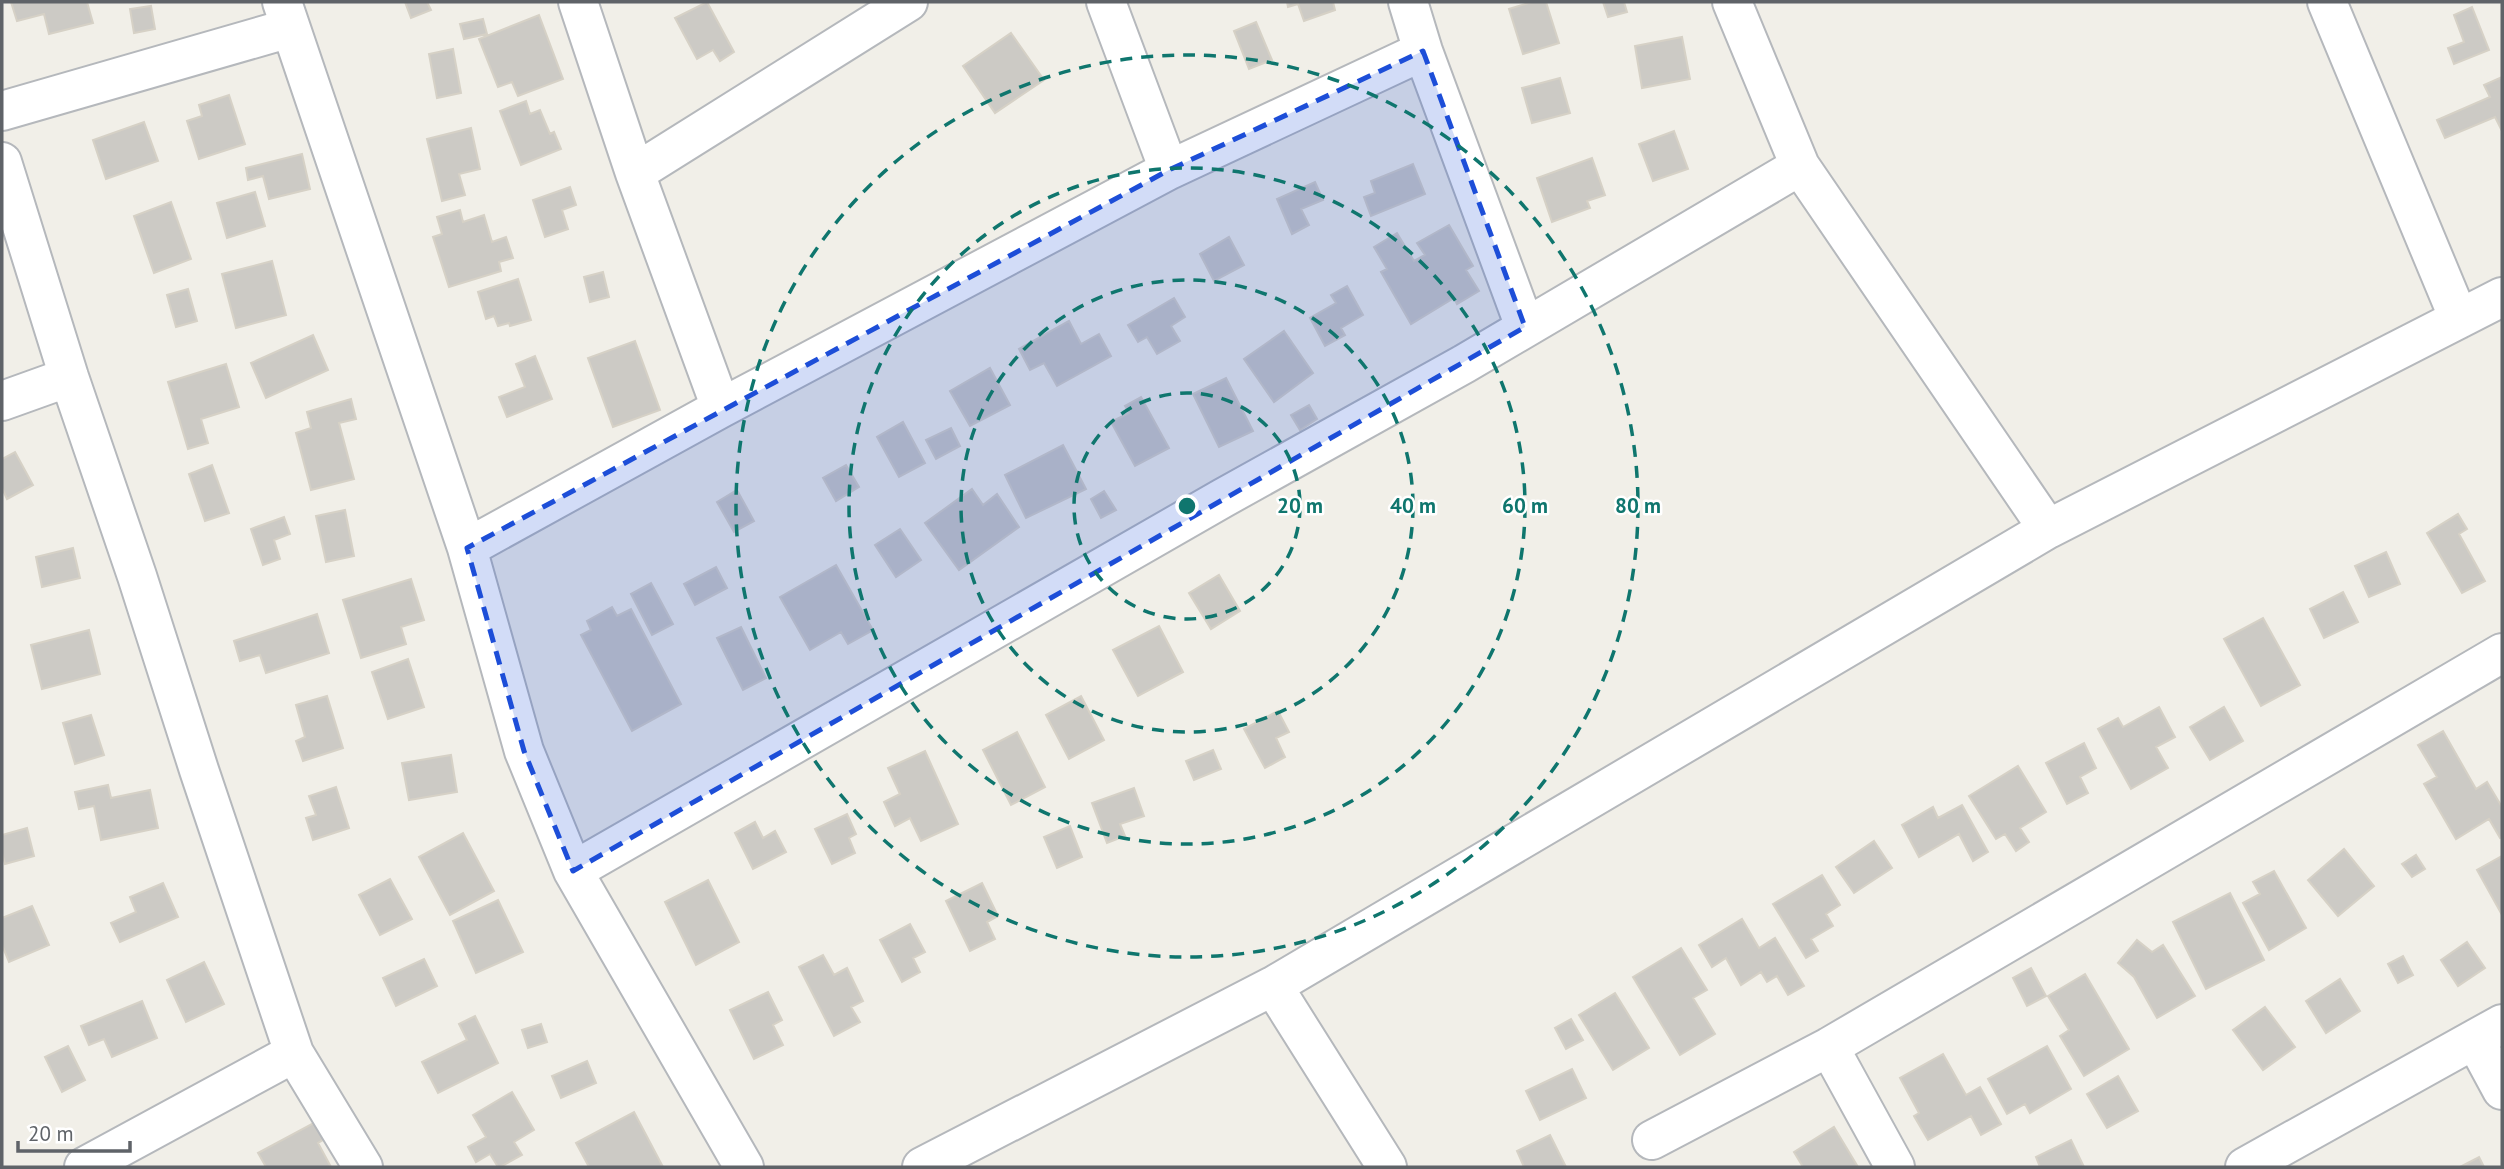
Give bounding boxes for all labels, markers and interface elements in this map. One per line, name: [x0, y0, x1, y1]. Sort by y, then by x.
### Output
text: 20 m: [1277, 492, 1323, 519]
text: 40 m: [1390, 492, 1436, 519]
text: 60 m: [1502, 492, 1548, 519]
text: 80 m: [1615, 492, 1661, 519]
centre of rings: [1175, 494, 1199, 518]
scale bar: [18, 1110, 130, 1154]
text: 20 m: [28, 1120, 74, 1147]

